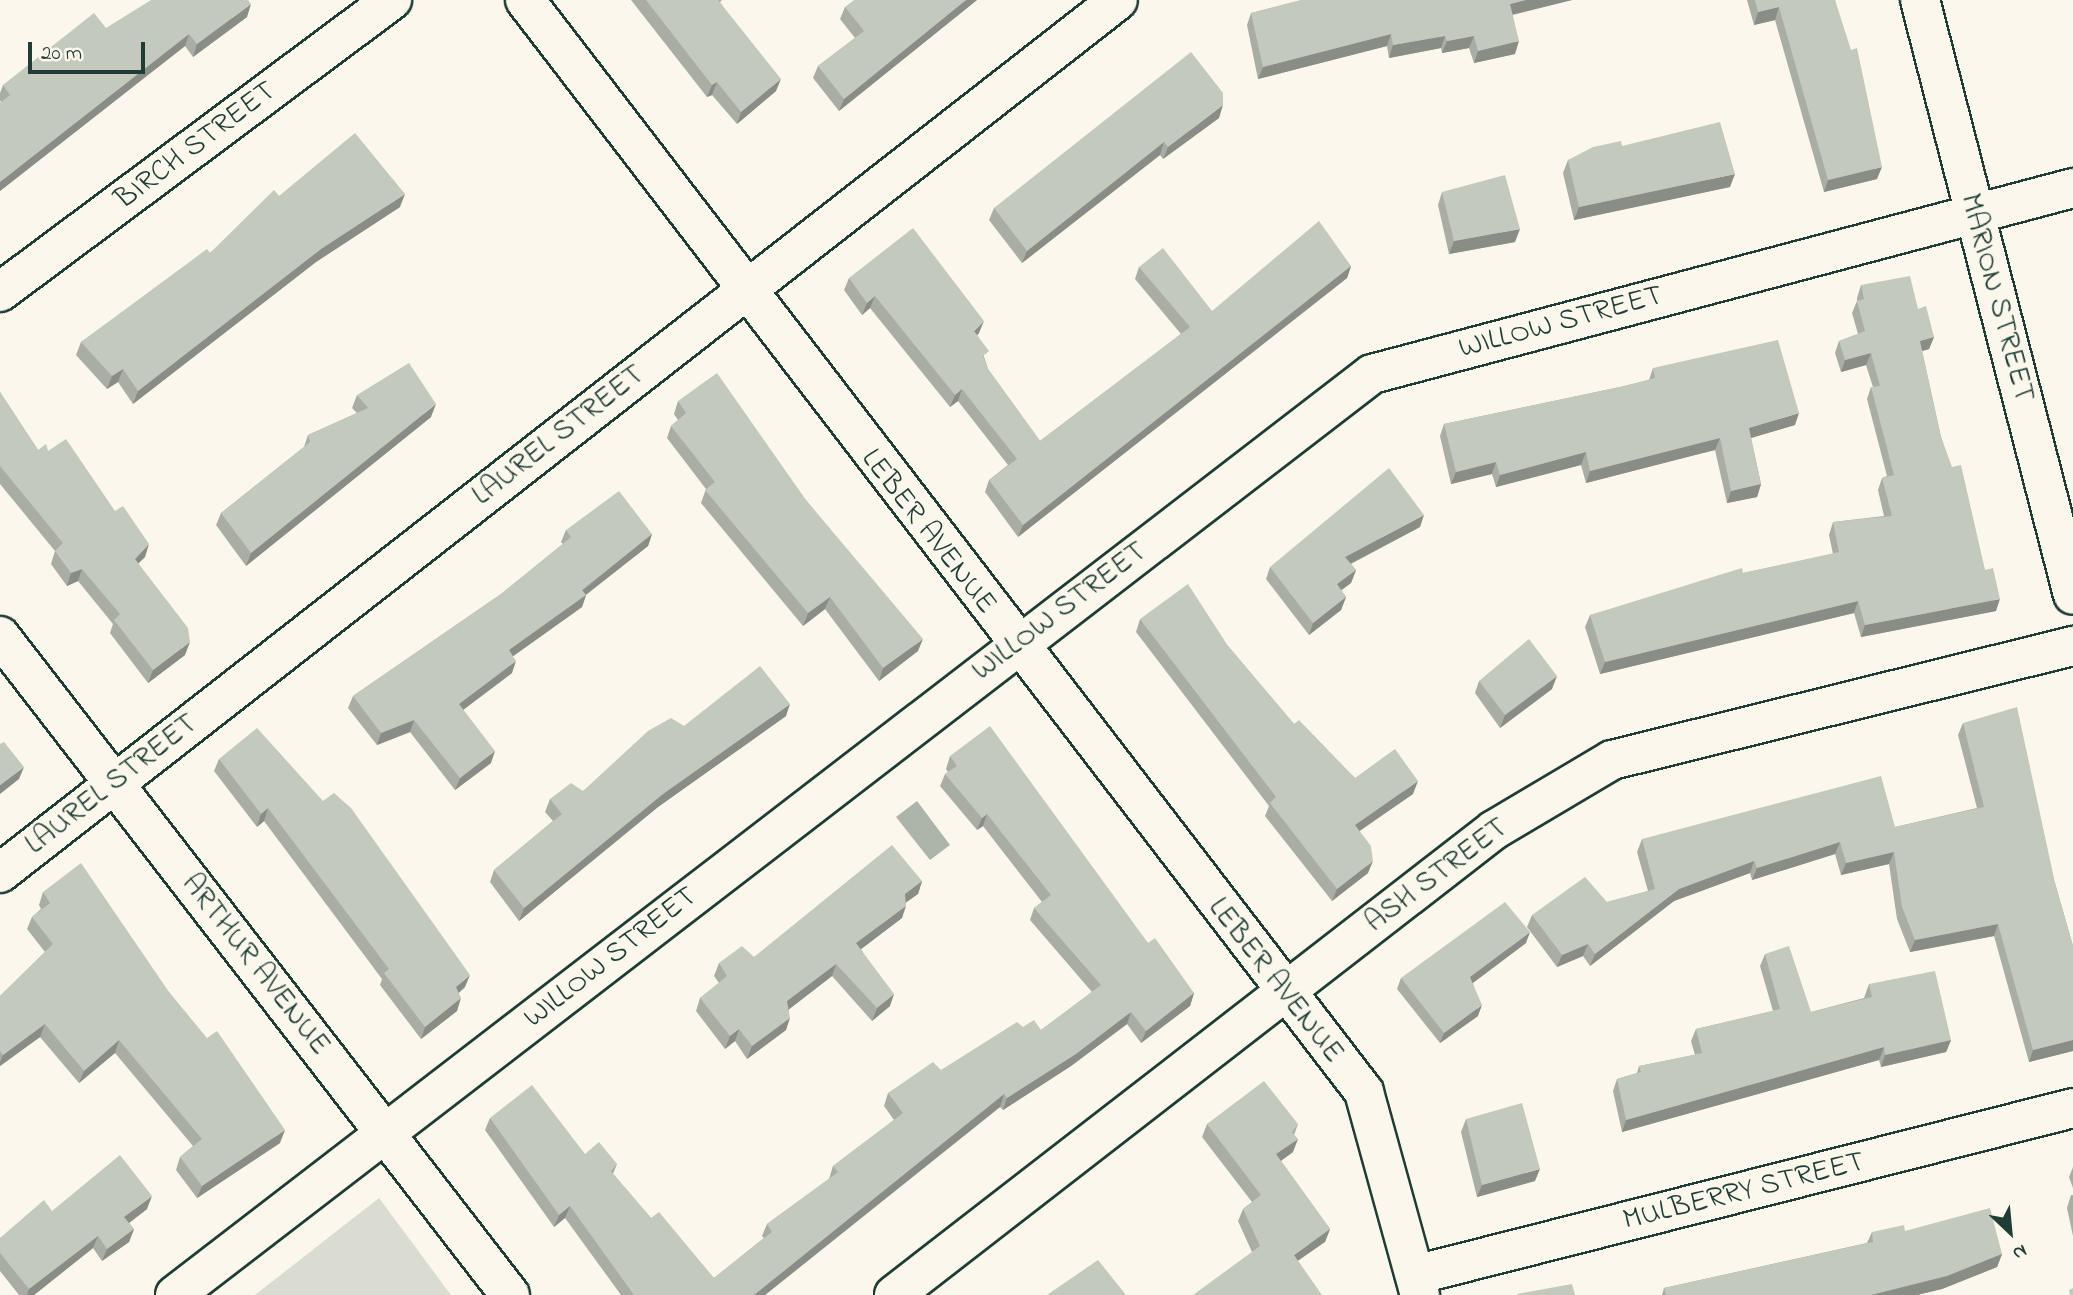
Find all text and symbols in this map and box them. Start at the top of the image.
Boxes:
scale bar [32,28,149,72]
text: 20 m [41,39,82,69]
street label: BIRCH STREET [108,74,284,218]
street label: MARION STREET [1951,190,2041,406]
street label: WILLOW STREET [1455,278,1667,368]
street label: LAUREL STREET [466,358,652,514]
street label: LEBER AVENUE [852,442,1004,622]
street label: WILLOW STREET [965,535,1155,689]
street label: LAUREL STREET [19,707,205,863]
street label: ASH STREET [1359,811,1515,941]
street label: ARTHUR AVENUE [173,867,337,1063]
street label: WILLOW STREET [517,879,705,1037]
street label: LEBER AVENUE [1199,891,1351,1071]
street label: MULBERRY STREET [1619,1145,1869,1239]
north arrow [1975,1197,2045,1267]
text: N [2008,1236,2031,1266]

